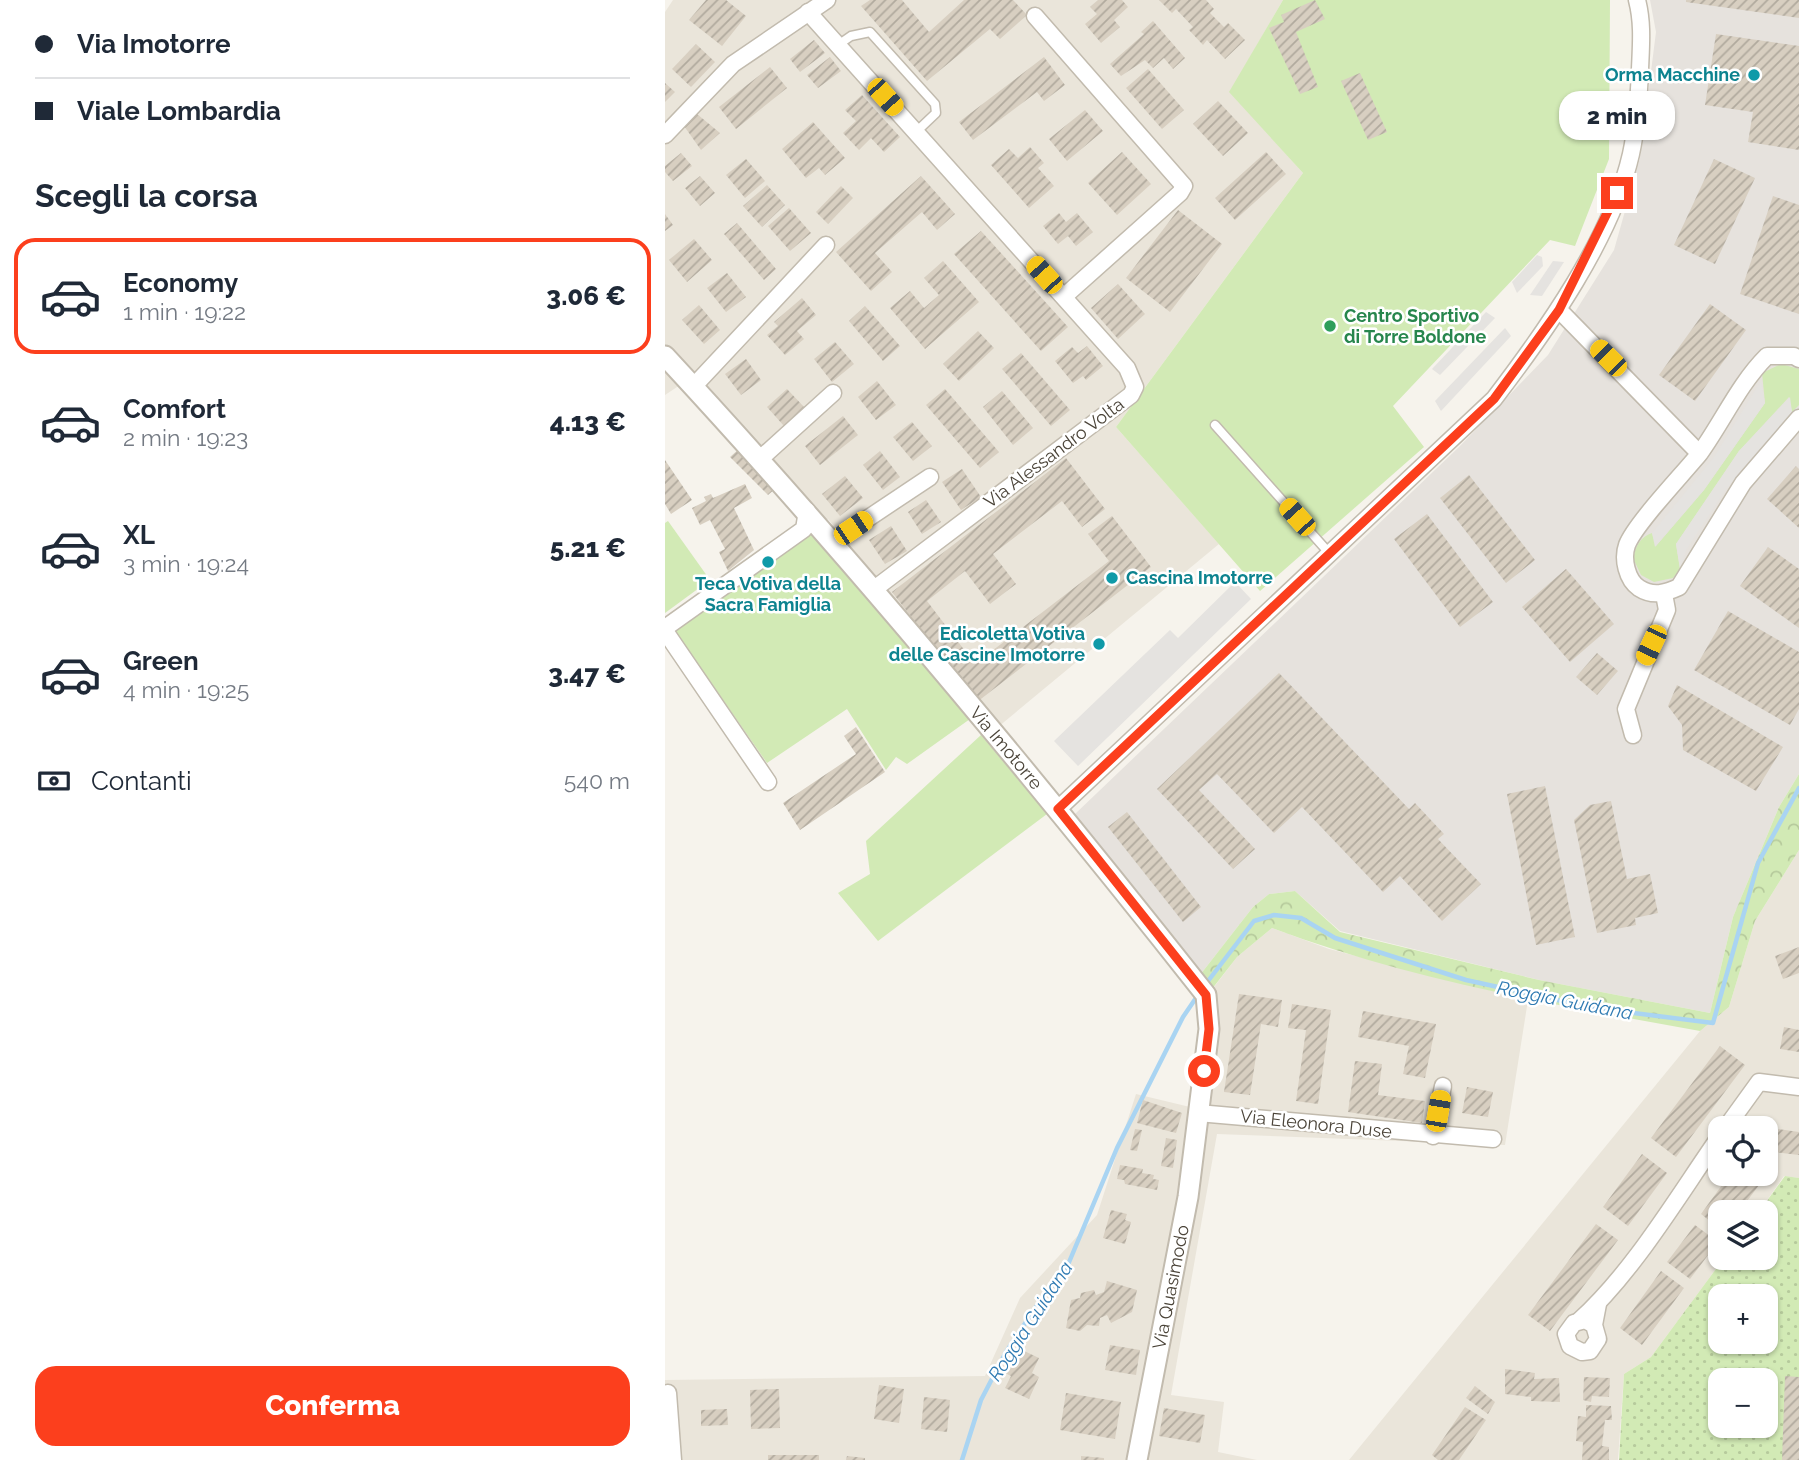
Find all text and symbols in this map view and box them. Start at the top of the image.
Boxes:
text: Via Imotorre [77,29,231,59]
place label: Orma Macchine [1605,64,1740,85]
marker: Orma Macchine [1746,67,1762,83]
car [864,74,907,120]
callout: 2 min [1559,92,1675,140]
text: Viale Lombardia [77,96,281,126]
text: 2 min [1587,102,1647,129]
text: Scegli la corsa [35,177,258,214]
route end [1601,177,1633,209]
car [1023,252,1066,298]
icon: car [39,265,102,328]
text: Economy [123,268,238,298]
text: 3.06 € [546,281,626,311]
text: 1 min · 19:22 [123,298,246,325]
place label: Centro Sportivo di Torre Boldone [1344,305,1486,347]
marker: Centro Sportivo di Torre Boldone [1322,318,1338,334]
car [1586,336,1631,380]
icon: car [39,391,102,454]
street label: Via Alessandro Volta [980,393,1128,512]
text: Comfort [123,394,226,424]
text: 4.13 € [550,407,626,437]
text: 2 min · 19:23 [123,424,248,451]
car [1276,494,1319,540]
car [830,508,877,548]
icon: car [39,517,102,580]
text: XL [123,520,155,550]
text: 5.21 € [550,533,626,563]
text: 3 min · 19:24 [123,550,249,577]
marker: Teca Votiva della Sacra Famiglia [760,554,776,570]
place label: Cascina Imotorre [1126,567,1273,588]
marker: Cascina Imotorre [1104,570,1120,586]
place label: Teca Votiva della Sacra Famiglia [695,573,841,615]
car [1633,622,1670,668]
place label: Edicoletta Votiva delle Cascine Imotorre [889,623,1085,665]
marker: Edicoletta Votiva delle Cascine Imotorre [1091,636,1107,652]
icon: car [39,643,102,706]
text: Green [123,646,199,676]
text: 3.47 € [548,659,626,689]
text: 4 min · 19:25 [123,676,249,703]
street label: Via Imotorre [966,702,1047,794]
icon: cash [35,762,73,800]
text: Contanti [91,766,192,796]
text: 540 m [564,767,630,794]
water label: Roggia Guidana [1495,976,1635,1024]
route start [1188,1055,1220,1087]
car [1425,1088,1452,1134]
street label: Via Eleonora Duse [1239,1105,1393,1142]
map controls [1708,1116,1778,1438]
button: locate [1708,1116,1778,1186]
button: layers [1708,1200,1778,1270]
street label: Via Quasimodo [1148,1223,1193,1351]
water label: Roggia Guidana [983,1257,1077,1385]
button: + [1708,1284,1778,1354]
button: Conferma [35,1366,630,1446]
button: − [1708,1368,1778,1438]

